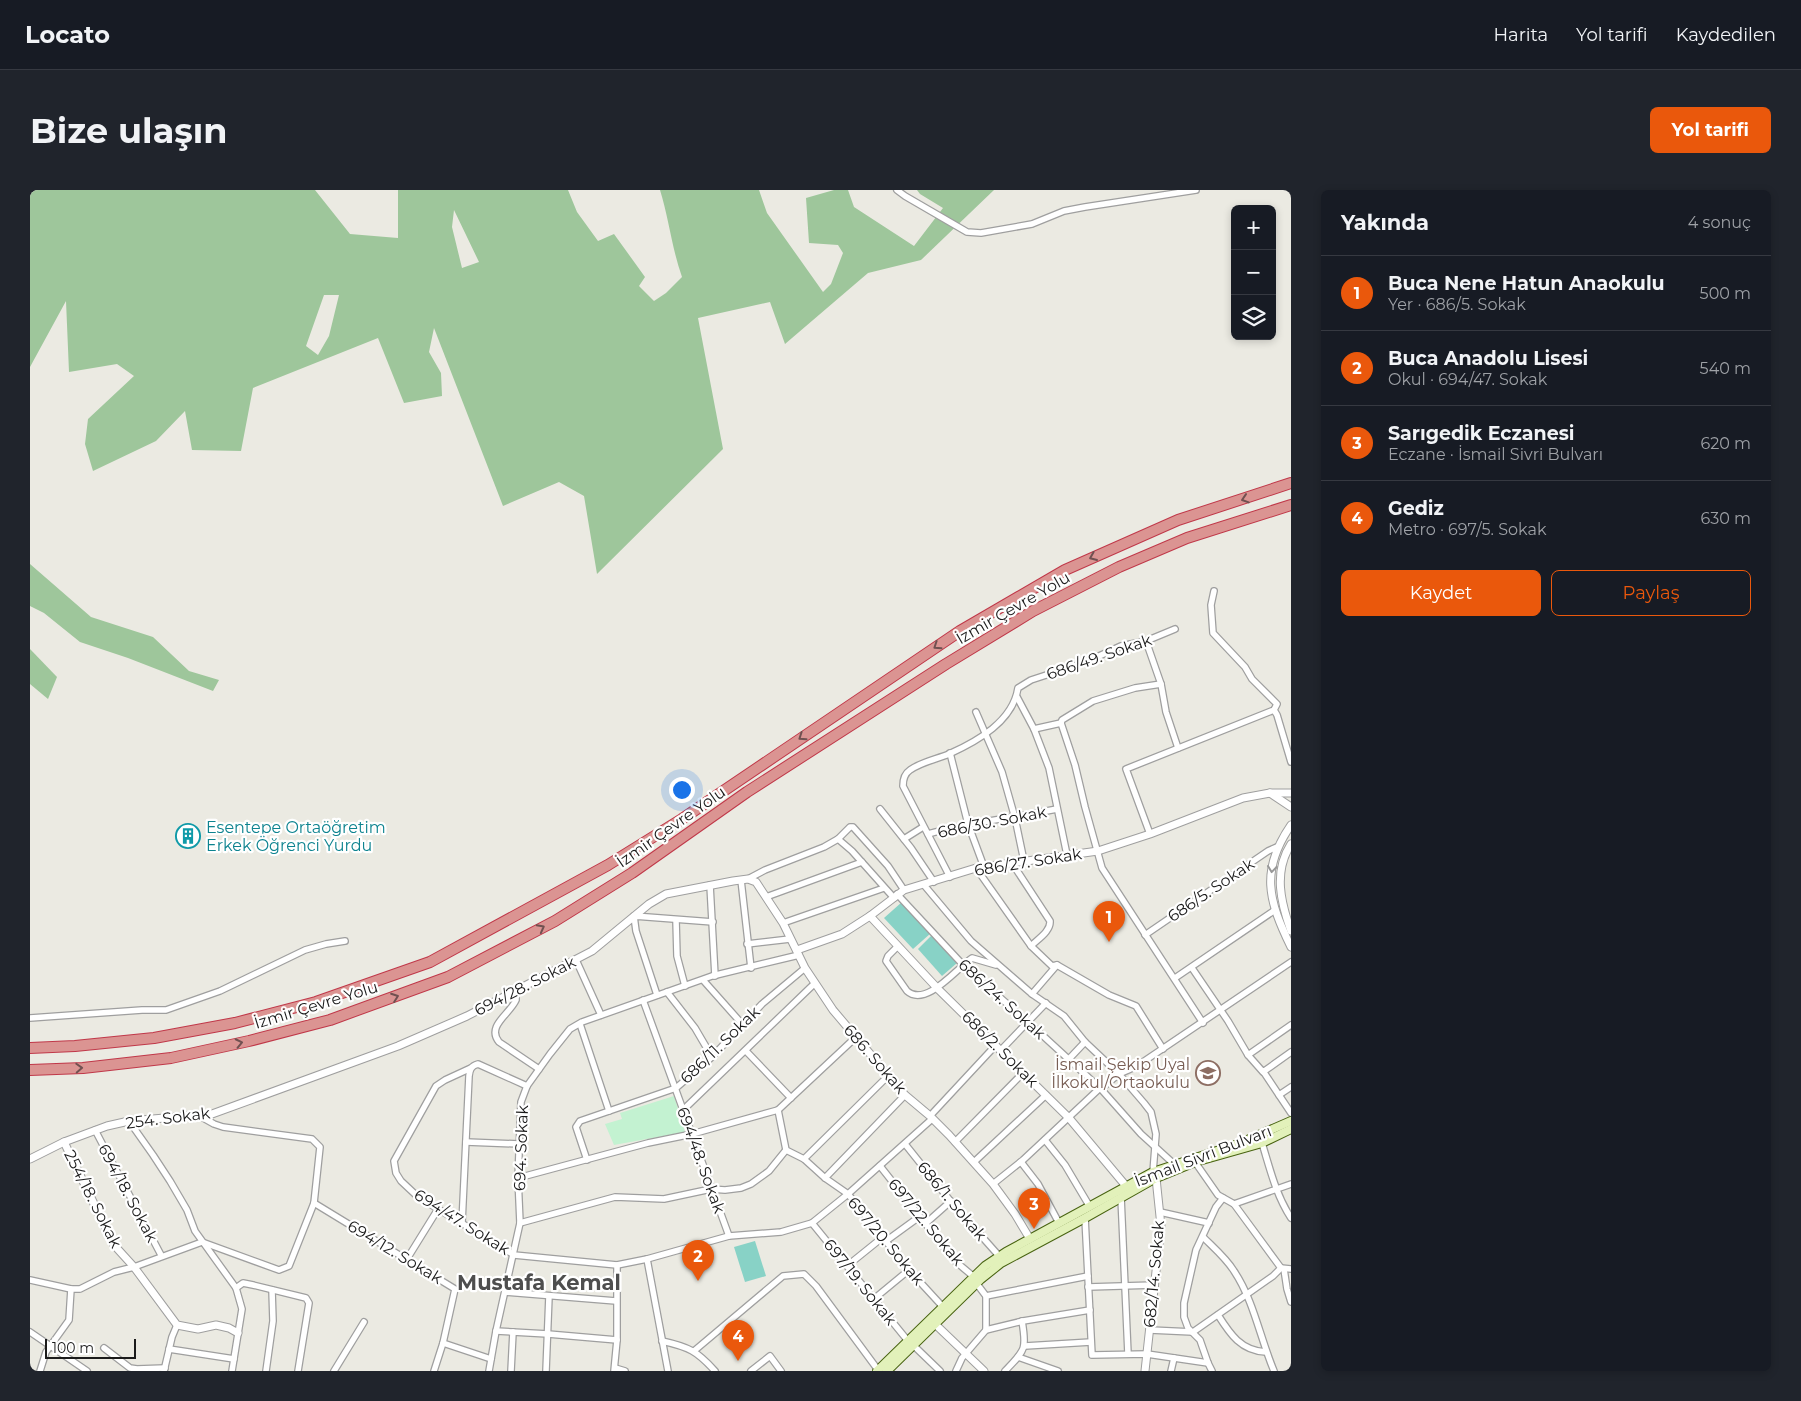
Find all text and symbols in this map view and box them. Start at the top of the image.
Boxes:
text: Locato [25,20,110,49]
text: Harita [1493,24,1548,46]
text: Yol tarifi [1576,24,1648,46]
text: Kaydedilen [1676,24,1776,46]
button: Yol tarifi [1650,107,1771,153]
text: Bize ulaşın [30,109,228,152]
map controls [1231,205,1276,340]
button: + [1231,205,1276,250]
text: Yakında [1341,210,1429,235]
text: 4 sonuç [1688,213,1751,232]
button: − [1231,250,1276,295]
text: Buca Nene Hatun Anaokulu [1388,272,1665,295]
text: 1 [1354,284,1360,303]
text: 500 m [1700,284,1751,303]
button: layers [1231,295,1276,340]
text: Yer · 686/5. Sokak [1388,295,1526,314]
text: Buca Anadolu Lisesi [1388,347,1588,370]
text: 2 [1352,359,1362,378]
text: 540 m [1700,359,1751,378]
text: Okul · 694/47. Sokak [1388,370,1547,389]
text: Sarıgedik Eczanesi [1388,422,1575,445]
text: 3 [1352,434,1362,453]
text: 620 m [1700,434,1751,453]
text: Eczane · İsmail Sivri Bulvarı [1388,445,1603,464]
one-way arrow [1241,493,1249,503]
text: Gediz [1388,497,1444,520]
text: 4 [1351,509,1363,528]
text: 630 m [1700,509,1751,528]
text: Metro · 697/5. Sokak [1388,520,1547,539]
one-way arrow [1089,551,1098,562]
street label: İzmir Çevre Yolu [953,568,1073,648]
button: Kaydet [1341,570,1541,616]
button: Paylaş [1551,570,1751,616]
street label: 686/49. Sokak [1044,630,1155,684]
one-way arrow [934,640,943,650]
one-way arrow [798,731,808,740]
your location [669,777,695,803]
street label: İzmir Çevre Yolu [613,782,729,872]
street label: 686/30. Sokak [936,802,1048,842]
place label: Esentepe Ortaöğretim Erkek Öğrenci Yurdu [206,818,386,855]
building icon: Esentepe Ortaöğretim Erkek Öğrenci Yurdu [175,823,201,849]
street label: 686/27. Sokak [973,844,1084,880]
street label: 686/5. Sokak [1164,854,1258,926]
one-way arrow [1267,865,1278,873]
pin: 1 [1093,901,1125,942]
one-way arrow [536,924,545,934]
street label: 694/28. Sokak [471,952,579,1020]
street label: 686/24. Sokak [955,955,1050,1043]
street label: İzmir Çevre Yolu [252,977,380,1033]
one-way arrow [390,993,398,1003]
street label: 686/11. Sokak [676,1002,764,1088]
street label: 686/2. Sokak [958,1007,1042,1091]
street label: 686. Sokak [840,1020,911,1098]
one-way arrow [235,1039,244,1049]
place label: İsmail Şekip Uyal İlkokul/Ortaokulu [1051,1055,1190,1092]
school or university icon: İsmail Şekip Uyal İlkokul/Ortaokulu [1195,1060,1221,1086]
one-way arrow [75,1062,83,1073]
street label: 254. Sokak [125,1103,212,1133]
street label: 694. Sokak [510,1104,532,1191]
street label: 694/48. Sokak [673,1104,729,1216]
street label: İsmail Sivri Bulvarı [1132,1121,1274,1191]
street label: 694/18. Sokak [94,1141,162,1246]
street label: 254/18. Sokak [60,1147,126,1251]
street label: 686/1. Sokak [913,1158,991,1245]
street label: 697/22. Sokak [884,1175,968,1270]
street label: 694/47. Sokak [411,1185,514,1259]
pin: 3 [1018,1188,1050,1229]
street label: 697/20. Sokak [844,1193,929,1289]
street label: 694/12. Sokak [344,1216,446,1288]
street label: 682/14. Sokak [1140,1219,1168,1328]
street label: 697/19. Sokak [820,1235,901,1329]
pin: 2 [682,1240,714,1281]
district label: Mustafa Kemal [457,1270,621,1295]
pin: 4 [722,1320,754,1361]
scale bar [45,1336,136,1359]
text: 100 m [52,1339,94,1357]

